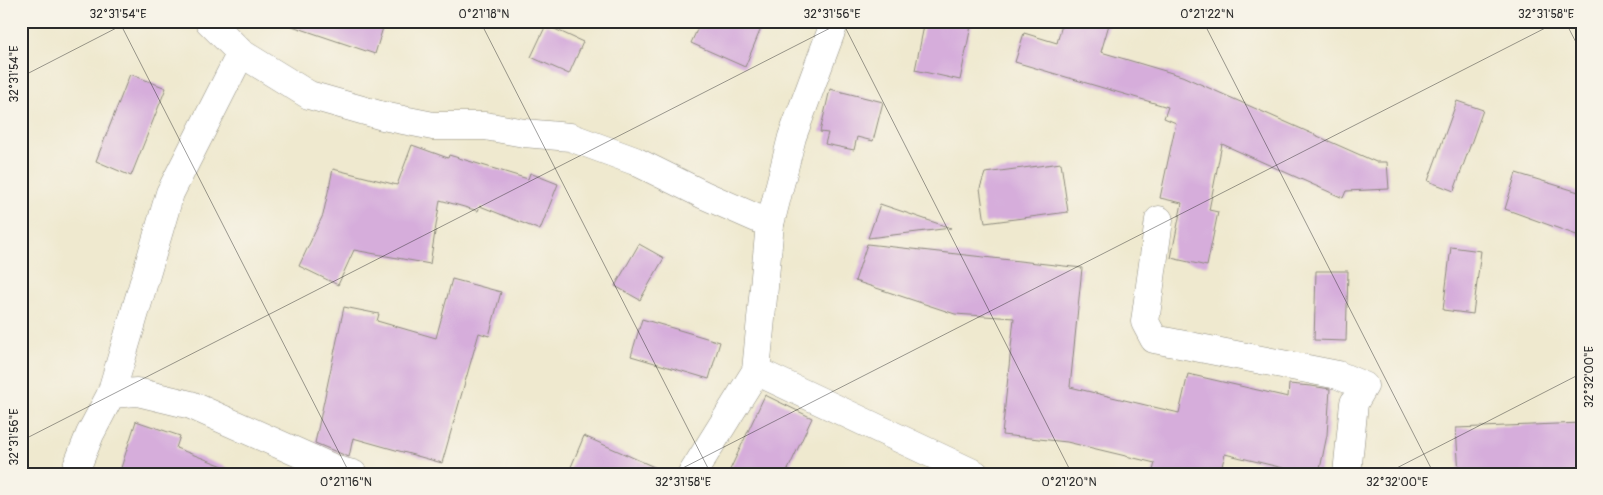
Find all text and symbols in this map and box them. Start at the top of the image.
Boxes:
text: 32°31'54"E [89,7,147,22]
text: 0°21'18"N [459,7,509,22]
text: 32°31'56"E [803,7,861,22]
text: 0°21'22"N [1180,7,1234,22]
text: 32°31'58"E [1518,7,1574,22]
text: 32°31'54"E [7,45,22,103]
text: 32°32'00"E [1582,346,1597,408]
text: 32°31'56"E [7,408,22,466]
text: 0°21'16"N [320,475,372,490]
text: 32°31'58"E [655,475,711,490]
text: 0°21'20"N [1041,475,1097,490]
text: 32°32'00"E [1366,475,1428,490]

